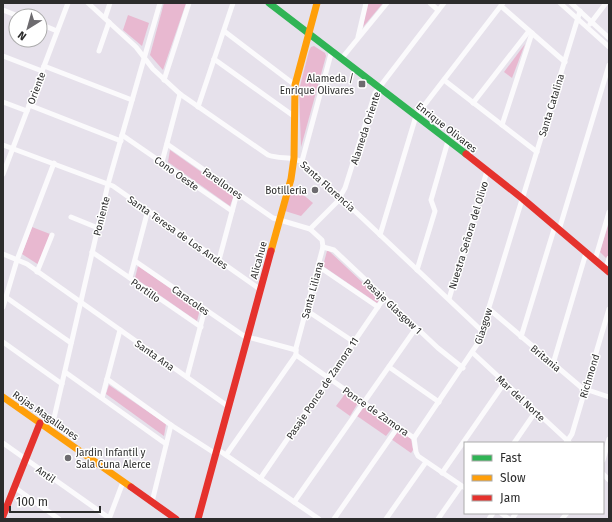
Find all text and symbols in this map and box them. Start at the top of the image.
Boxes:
north arrow [8,8,48,48]
text: N [15,28,29,43]
street label: Oriente [25,70,49,106]
street label: Santa Catalina [537,72,567,138]
place label: Alameda / Enrique Olivares [280,73,354,97]
marker: Alameda / Enrique Olivares [357,79,367,89]
street label: Alameda Oriente [349,90,383,166]
street label: Enrique Olivares [413,100,480,156]
street label: Cono Oeste [152,154,201,194]
street label: Santa Florencia [297,159,357,215]
street label: Farellones [200,166,245,202]
street label: Nuestra Señora del Olivo [447,180,491,291]
place label: Botilleria [265,185,307,197]
marker: Botilleria [310,185,320,195]
street label: Santa Teresa de Los Andes [125,194,230,272]
street label: Poniente [91,195,113,237]
street label: Alicahue [248,240,270,281]
street label: Santa Liliana [300,260,326,320]
street label: Portillo [128,276,163,305]
street label: Pasaje Glasgow 1 [361,277,424,337]
street label: Caracoles [169,283,212,318]
street label: Glasgow [472,307,495,346]
street label: Pasaje Ponce de Zamora 11 [284,335,361,442]
street label: Santa Ana [132,338,176,374]
street label: Britania [528,343,563,375]
street label: Richmond [578,353,602,400]
street label: Mar del Norte [493,373,547,424]
street label: Ponce de Zamora [340,385,411,439]
street label: Rojas Magallanes [10,389,81,443]
legend [464,442,604,514]
place label: Jardin Infantil y Sala Cuna Alerce [76,447,151,471]
text: Fast [500,451,522,465]
marker: Jardin Infantil y Sala Cuna Alerce [63,453,73,463]
street label: Antil [33,464,58,486]
text: Slow [500,471,526,485]
scale bar [10,488,100,514]
text: Jam [500,491,520,505]
text: 100 m [16,495,48,509]

